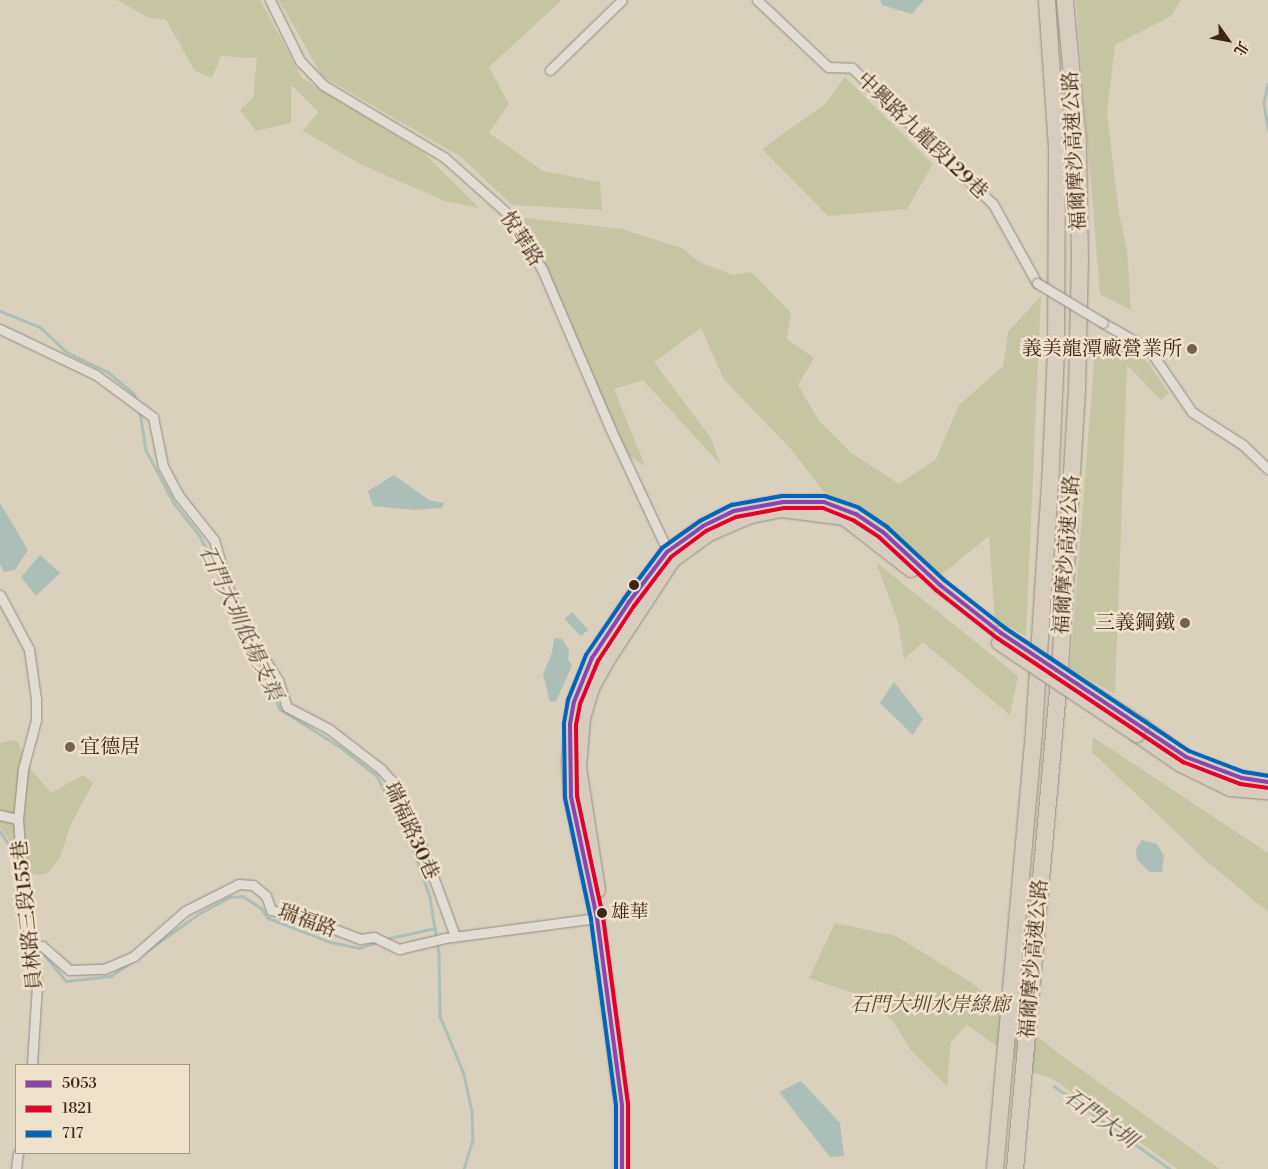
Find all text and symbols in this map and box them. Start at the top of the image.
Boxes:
north arrow [1203,15,1253,65]
text: 北 [1229,37,1252,59]
street label: 中興路九龍段129巷 [852,67,992,205]
street label: 福爾摩沙高速公路 [1059,70,1091,232]
street label: 悅華路 [495,207,547,271]
place label: 義美龍潭廠營業所 [1022,337,1182,361]
marker: 義美龍潭廠營業所 [1186,343,1198,355]
street label: 福爾摩沙高速公路 [1049,474,1085,636]
water label: 石門大圳低揚支渠 [193,542,287,704]
unlabelled marker [629,580,639,590]
place label: 三義鋼鐵 [1095,611,1175,635]
marker: 三義鋼鐵 [1179,617,1191,629]
place label: 宜德居 [80,735,140,759]
marker: 宜德居 [64,741,76,753]
street label: 瑞福路30巷 [379,778,443,884]
street label: 員林路三段155巷 [8,839,48,991]
street label: 福爾摩沙高速公路 [1015,878,1053,1040]
street label: 瑞福路 [275,899,339,943]
place label: 雄華 [611,902,649,924]
marker: 雄華 [597,908,607,918]
park label: 石門大圳水岸綠廊 [850,993,1010,1017]
legend [15,1064,190,1154]
text: 5053 [62,1074,97,1093]
water label: 石門大圳 [1059,1084,1141,1154]
text: 1821 [62,1099,93,1118]
text: 717 [62,1124,83,1143]

